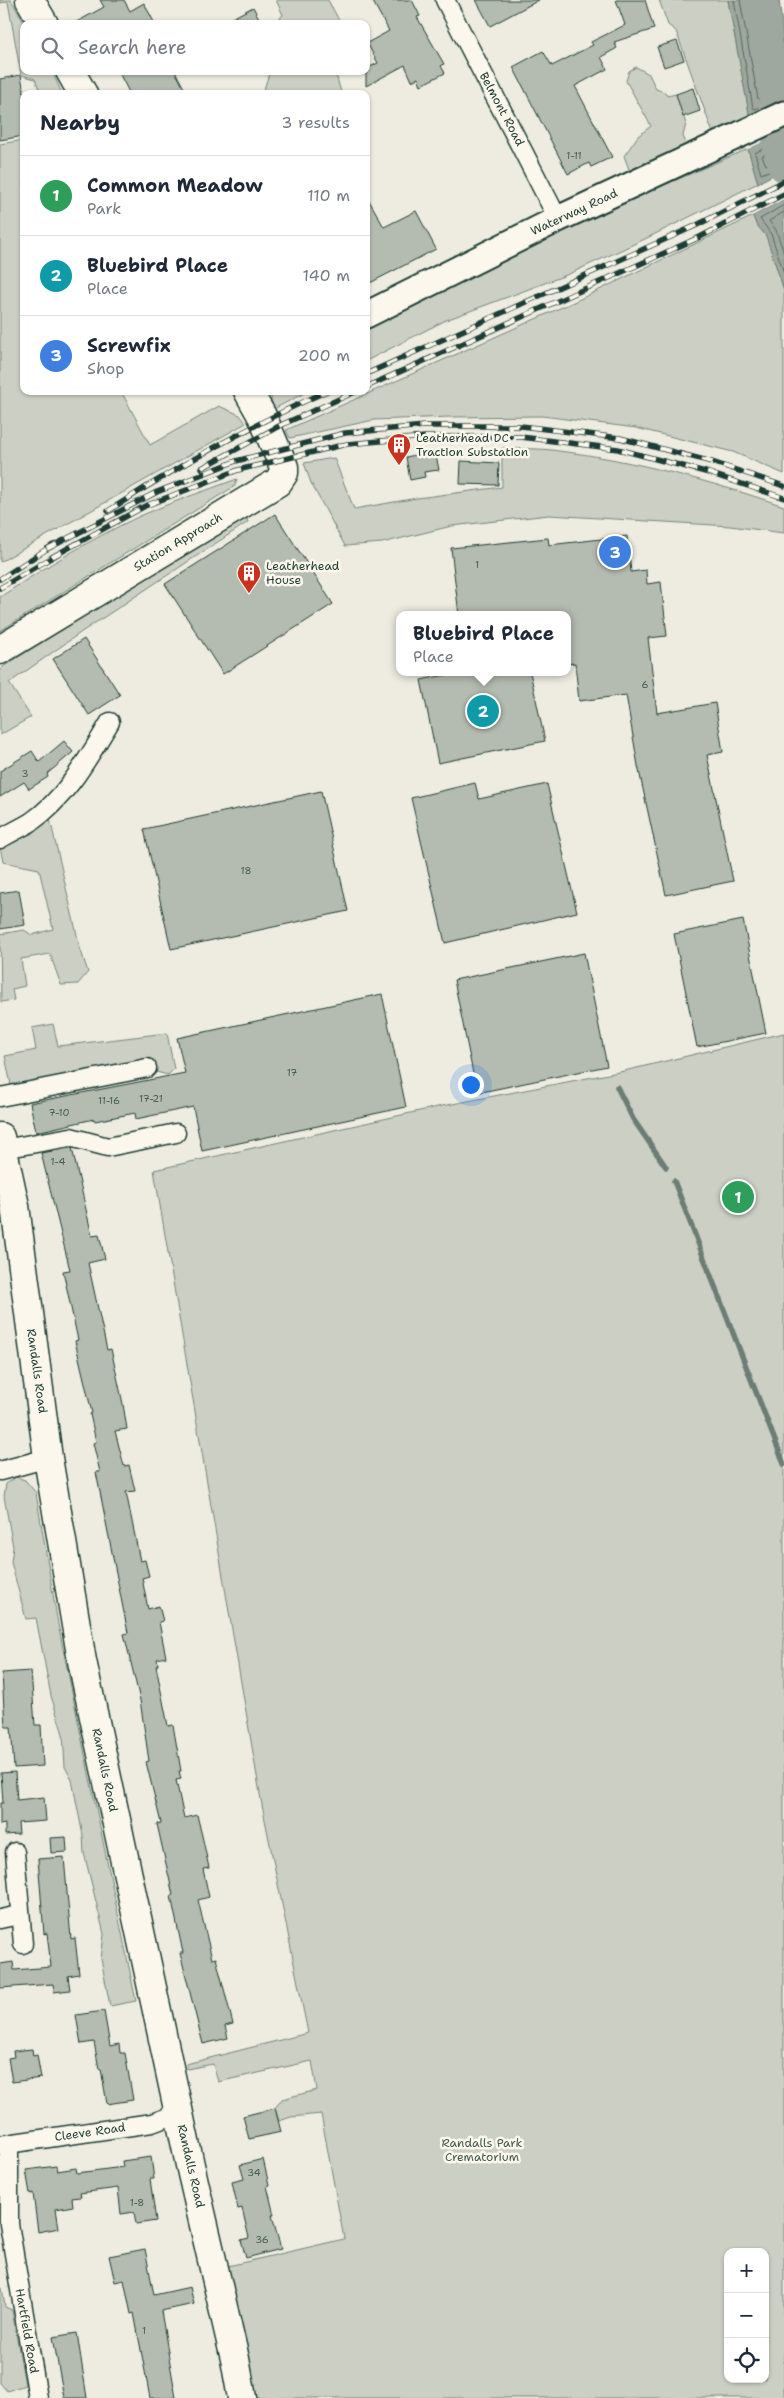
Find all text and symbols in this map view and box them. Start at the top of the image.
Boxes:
search box [20,20,370,75]
icon: search [38,34,66,62]
text: Search here [78,35,187,60]
street label: Belmont Road [476,69,528,149]
text: Nearby [40,109,120,137]
text: 3 results [281,112,350,133]
house number: 1-11 [566,149,582,162]
text: Common Meadow [87,173,263,198]
text: 1 [52,185,60,206]
text: 110 m [307,185,350,206]
street label: Waterway Road [528,185,620,239]
text: Park [87,198,121,219]
text: Bluebird Place [87,253,228,278]
text: 2 [50,265,62,286]
text: 140 m [303,265,350,286]
text: Place [87,278,128,299]
text: Screwfix [87,333,171,358]
text: 3 [50,345,62,366]
text: 200 m [298,345,350,366]
text: Shop [87,358,124,379]
place label: Leatherhead DC Traction Substation [416,430,528,460]
building icon: Leatherhead DC Traction Substation [386,432,412,466]
street label: Station Approach [131,509,225,575]
pin: 3 [599,533,631,571]
place label: Leatherhead House [266,558,340,588]
house number: 1 [475,558,479,571]
building icon: Leatherhead House [236,560,262,594]
popup [396,611,571,676]
text: Bluebird Place [413,621,554,646]
text: Place [413,646,454,667]
house number: 6 [642,678,649,691]
pin: 2 [467,692,499,730]
house number: 3 [22,767,29,780]
house number: 18 [240,864,252,877]
house number: 17 [287,1066,297,1079]
your location [458,1072,484,1098]
house number: 17-21 [139,1092,163,1105]
house number: 11-16 [98,1094,120,1107]
house number: 7-10 [49,1106,69,1119]
house number: 1-4 [51,1155,65,1168]
pin: 1 [722,1178,754,1216]
street label: Randalls Road [23,1328,51,1415]
street label: Randalls Road [88,1727,122,1814]
street label: Cleeve Road [54,2119,127,2145]
street label: Randalls Road [174,2123,208,2210]
park label: Randalls Park Crematorium [442,2135,523,2165]
house number: 34 [247,2166,261,2179]
house number: 1-8 [130,2196,144,2209]
house number: 36 [255,2233,269,2246]
map controls [724,2248,769,2383]
button: + [724,2248,769,2293]
street label: Hartfield Road [12,2287,42,2375]
button: − [724,2293,769,2338]
house number: 1 [142,2324,146,2337]
button: locate [724,2338,769,2383]

